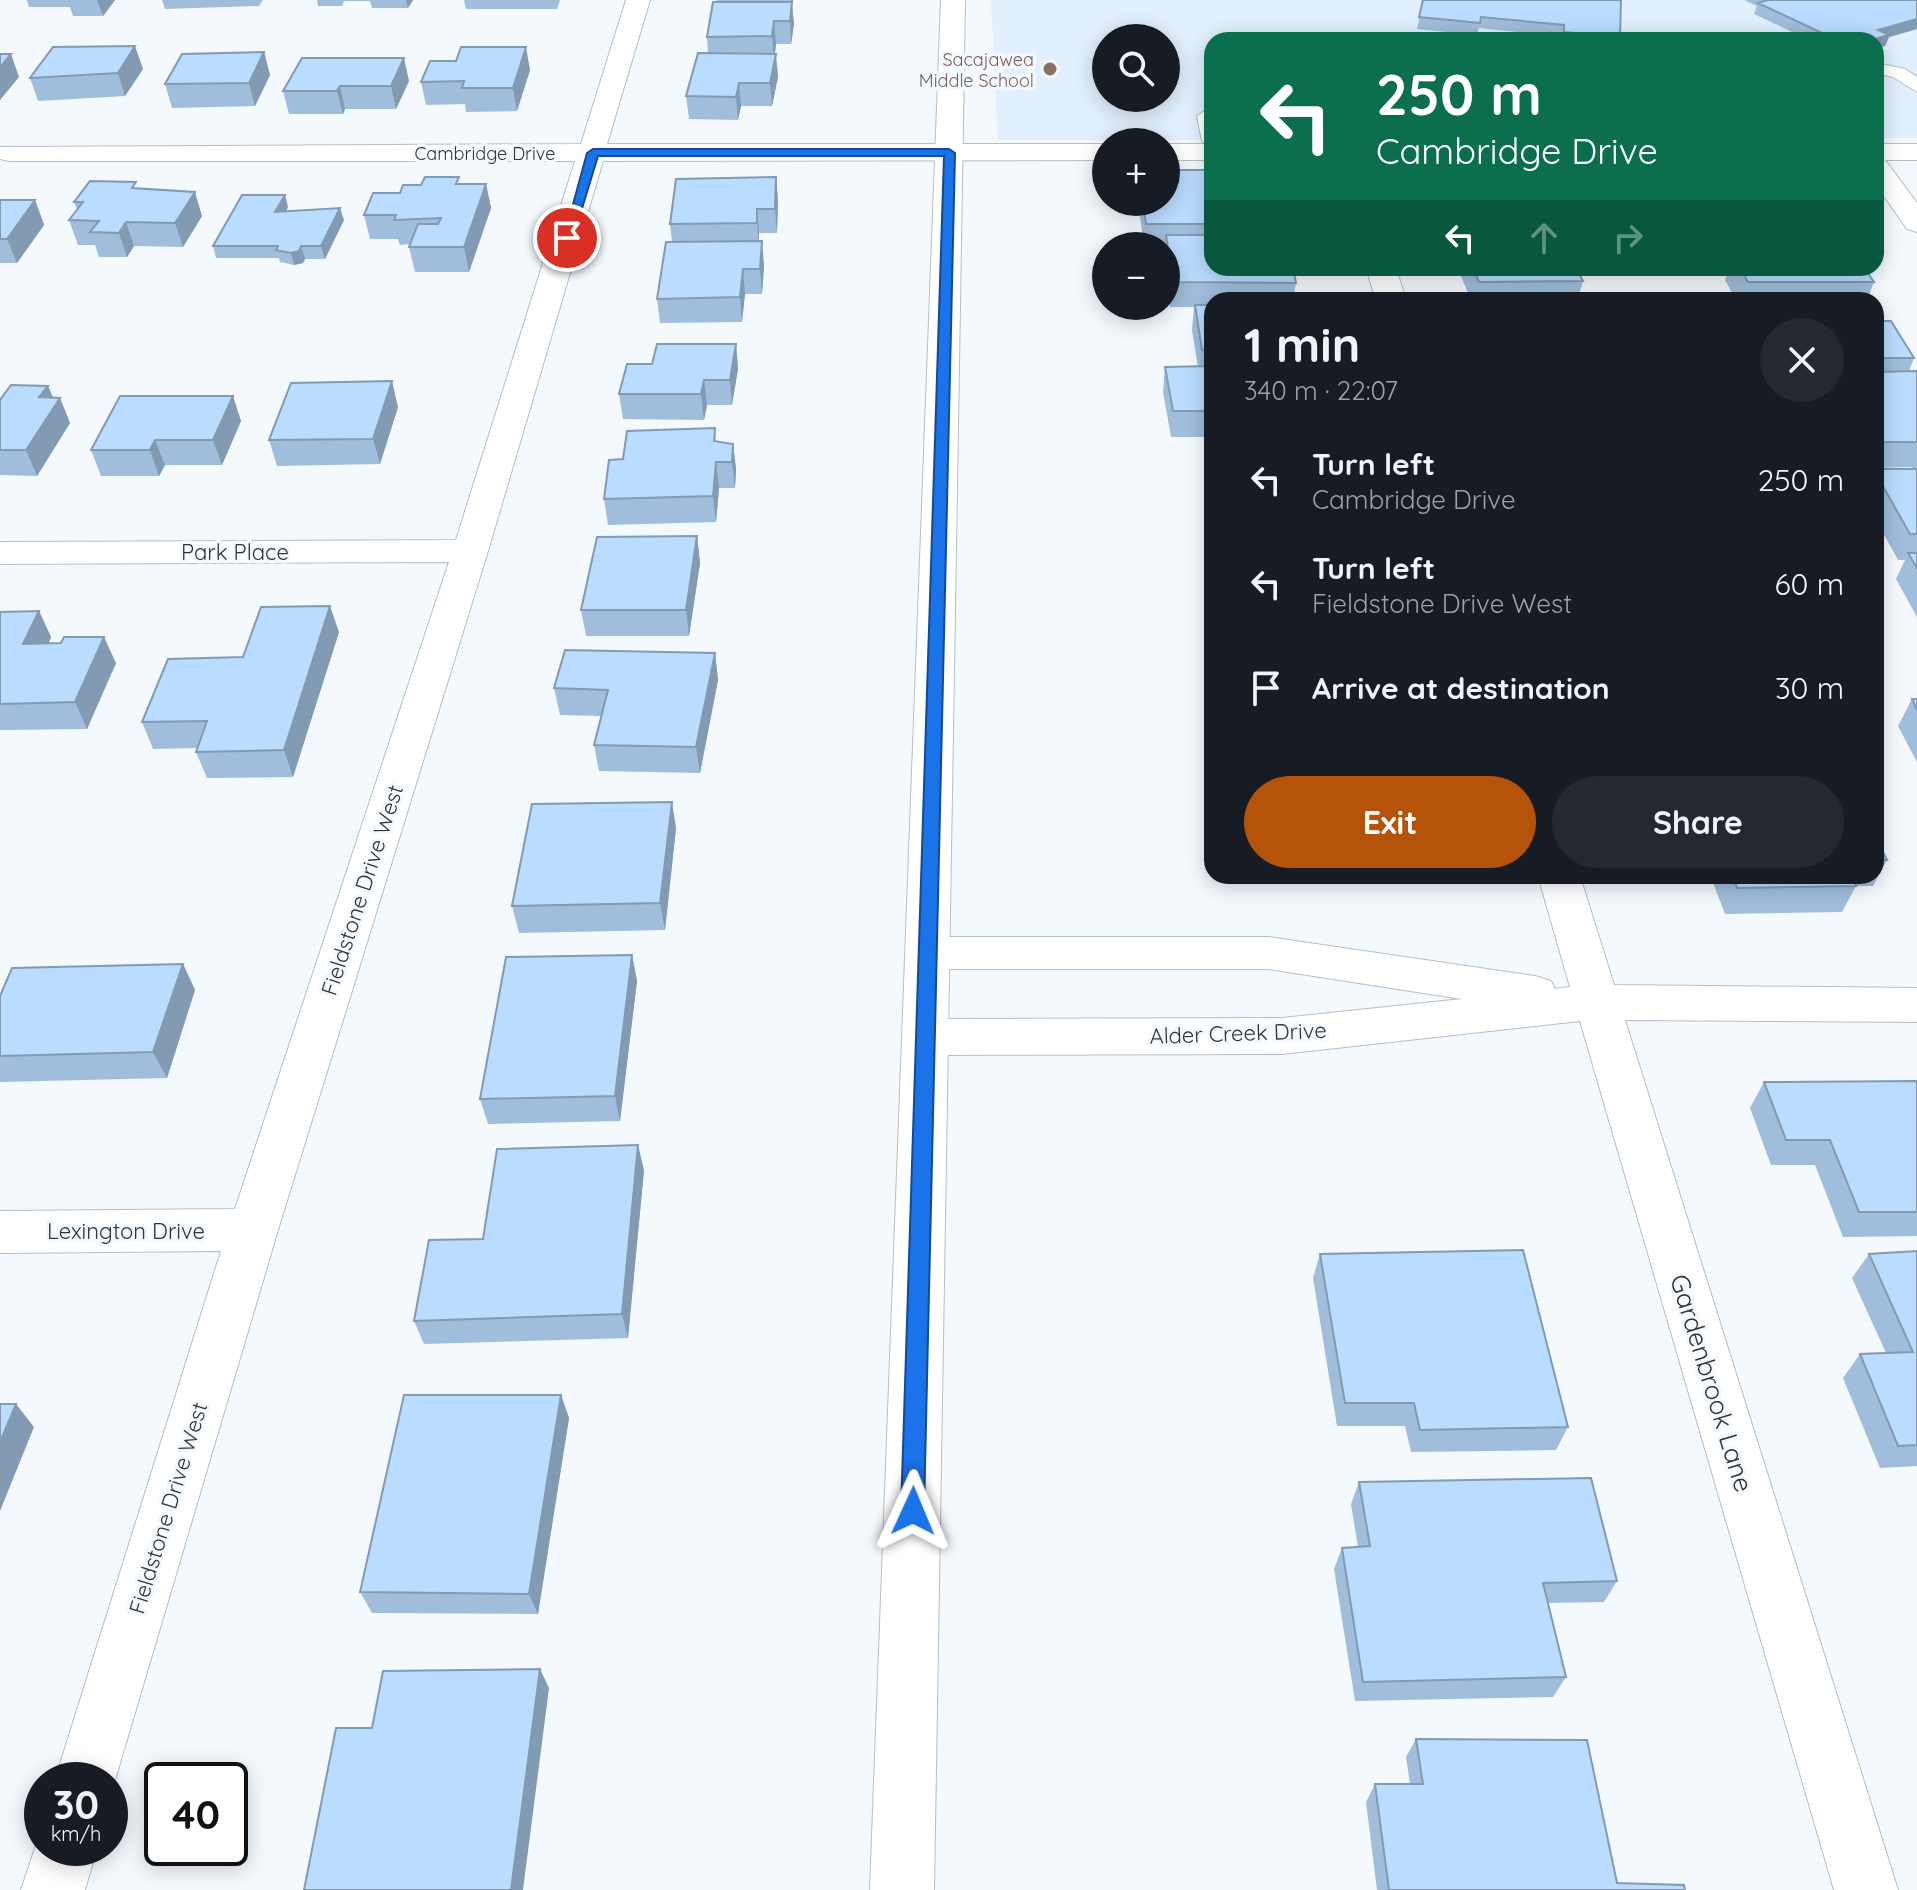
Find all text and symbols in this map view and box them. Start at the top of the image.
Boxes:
map controls [1092,24,1180,320]
button: search [1092,24,1180,112]
place label: Sacajawea Middle School [919,48,1034,92]
text: 250 m [1376,59,1542,129]
marker: Sacajawea Middle School [1041,60,1059,78]
icon: left [1244,64,1348,168]
button: + [1092,128,1180,216]
text: Cambridge Drive [1376,128,1658,173]
street label: Cambridge Drive [415,142,555,165]
pin [533,204,601,272]
icon: arrive [545,216,589,260]
icon: left [1438,216,1482,260]
icon: ahead [1522,216,1566,260]
icon: right [1606,216,1650,260]
button: − [1092,232,1180,320]
text: 1 min [1244,314,1360,374]
button: close [1760,318,1844,402]
text: 340 m · 22:07 [1244,374,1398,407]
text: Turn left [1312,445,1435,483]
icon: left [1244,458,1288,502]
text: 250 m [1758,461,1844,499]
text: Cambridge Drive [1312,483,1516,516]
street label: Park Place [181,538,289,566]
text: Turn left [1312,549,1435,587]
icon: left [1244,562,1288,606]
text: 60 m [1774,565,1844,603]
text: Fieldstone Drive West [1312,587,1572,620]
icon: arrive [1244,666,1288,710]
text: Arrive at destination [1312,669,1610,707]
text: 30 m [1775,669,1844,707]
button: Exit [1244,776,1536,868]
button: Share [1552,776,1844,868]
street label: Fieldstone Drive West [315,781,409,999]
street label: Alder Creek Drive [1149,1016,1327,1050]
street label: Lexington Drive [47,1217,205,1245]
street label: Gardenbrook Lane [1663,1270,1761,1496]
street label: Fieldstone Drive West [122,1399,214,1617]
position arrow [871,1469,955,1553]
speed limit sign: 40 [144,1762,248,1866]
text: 30 [53,1779,99,1829]
text: km/h [51,1821,101,1846]

